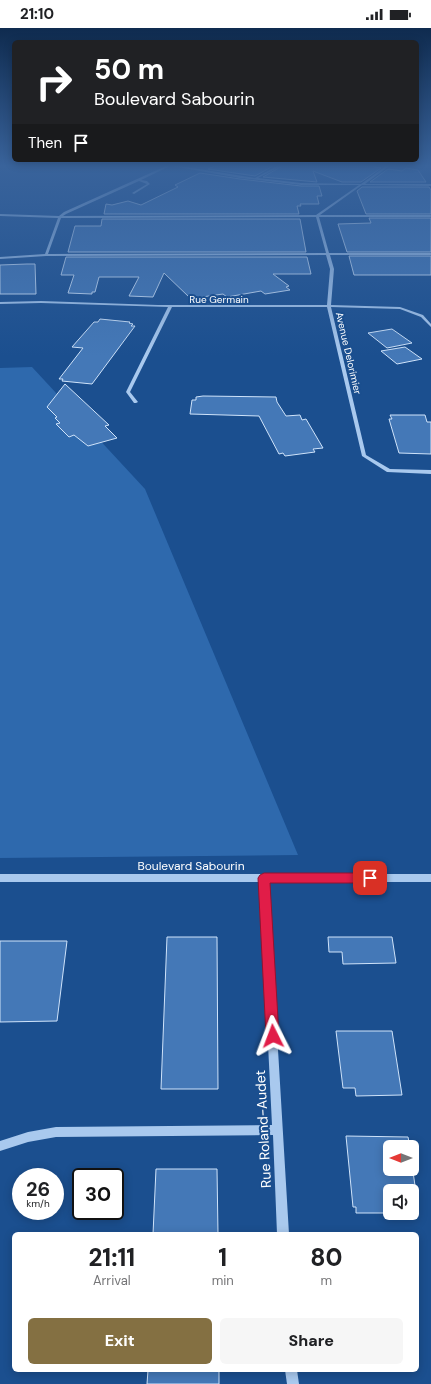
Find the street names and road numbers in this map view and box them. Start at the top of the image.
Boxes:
street label: Rue Germain [189,293,249,306]
street label: Avenue Delorimier [333,311,364,396]
street label: Boulevard Sabourin [137,858,245,874]
street label: Rue Roland-Audet [251,1070,275,1188]

